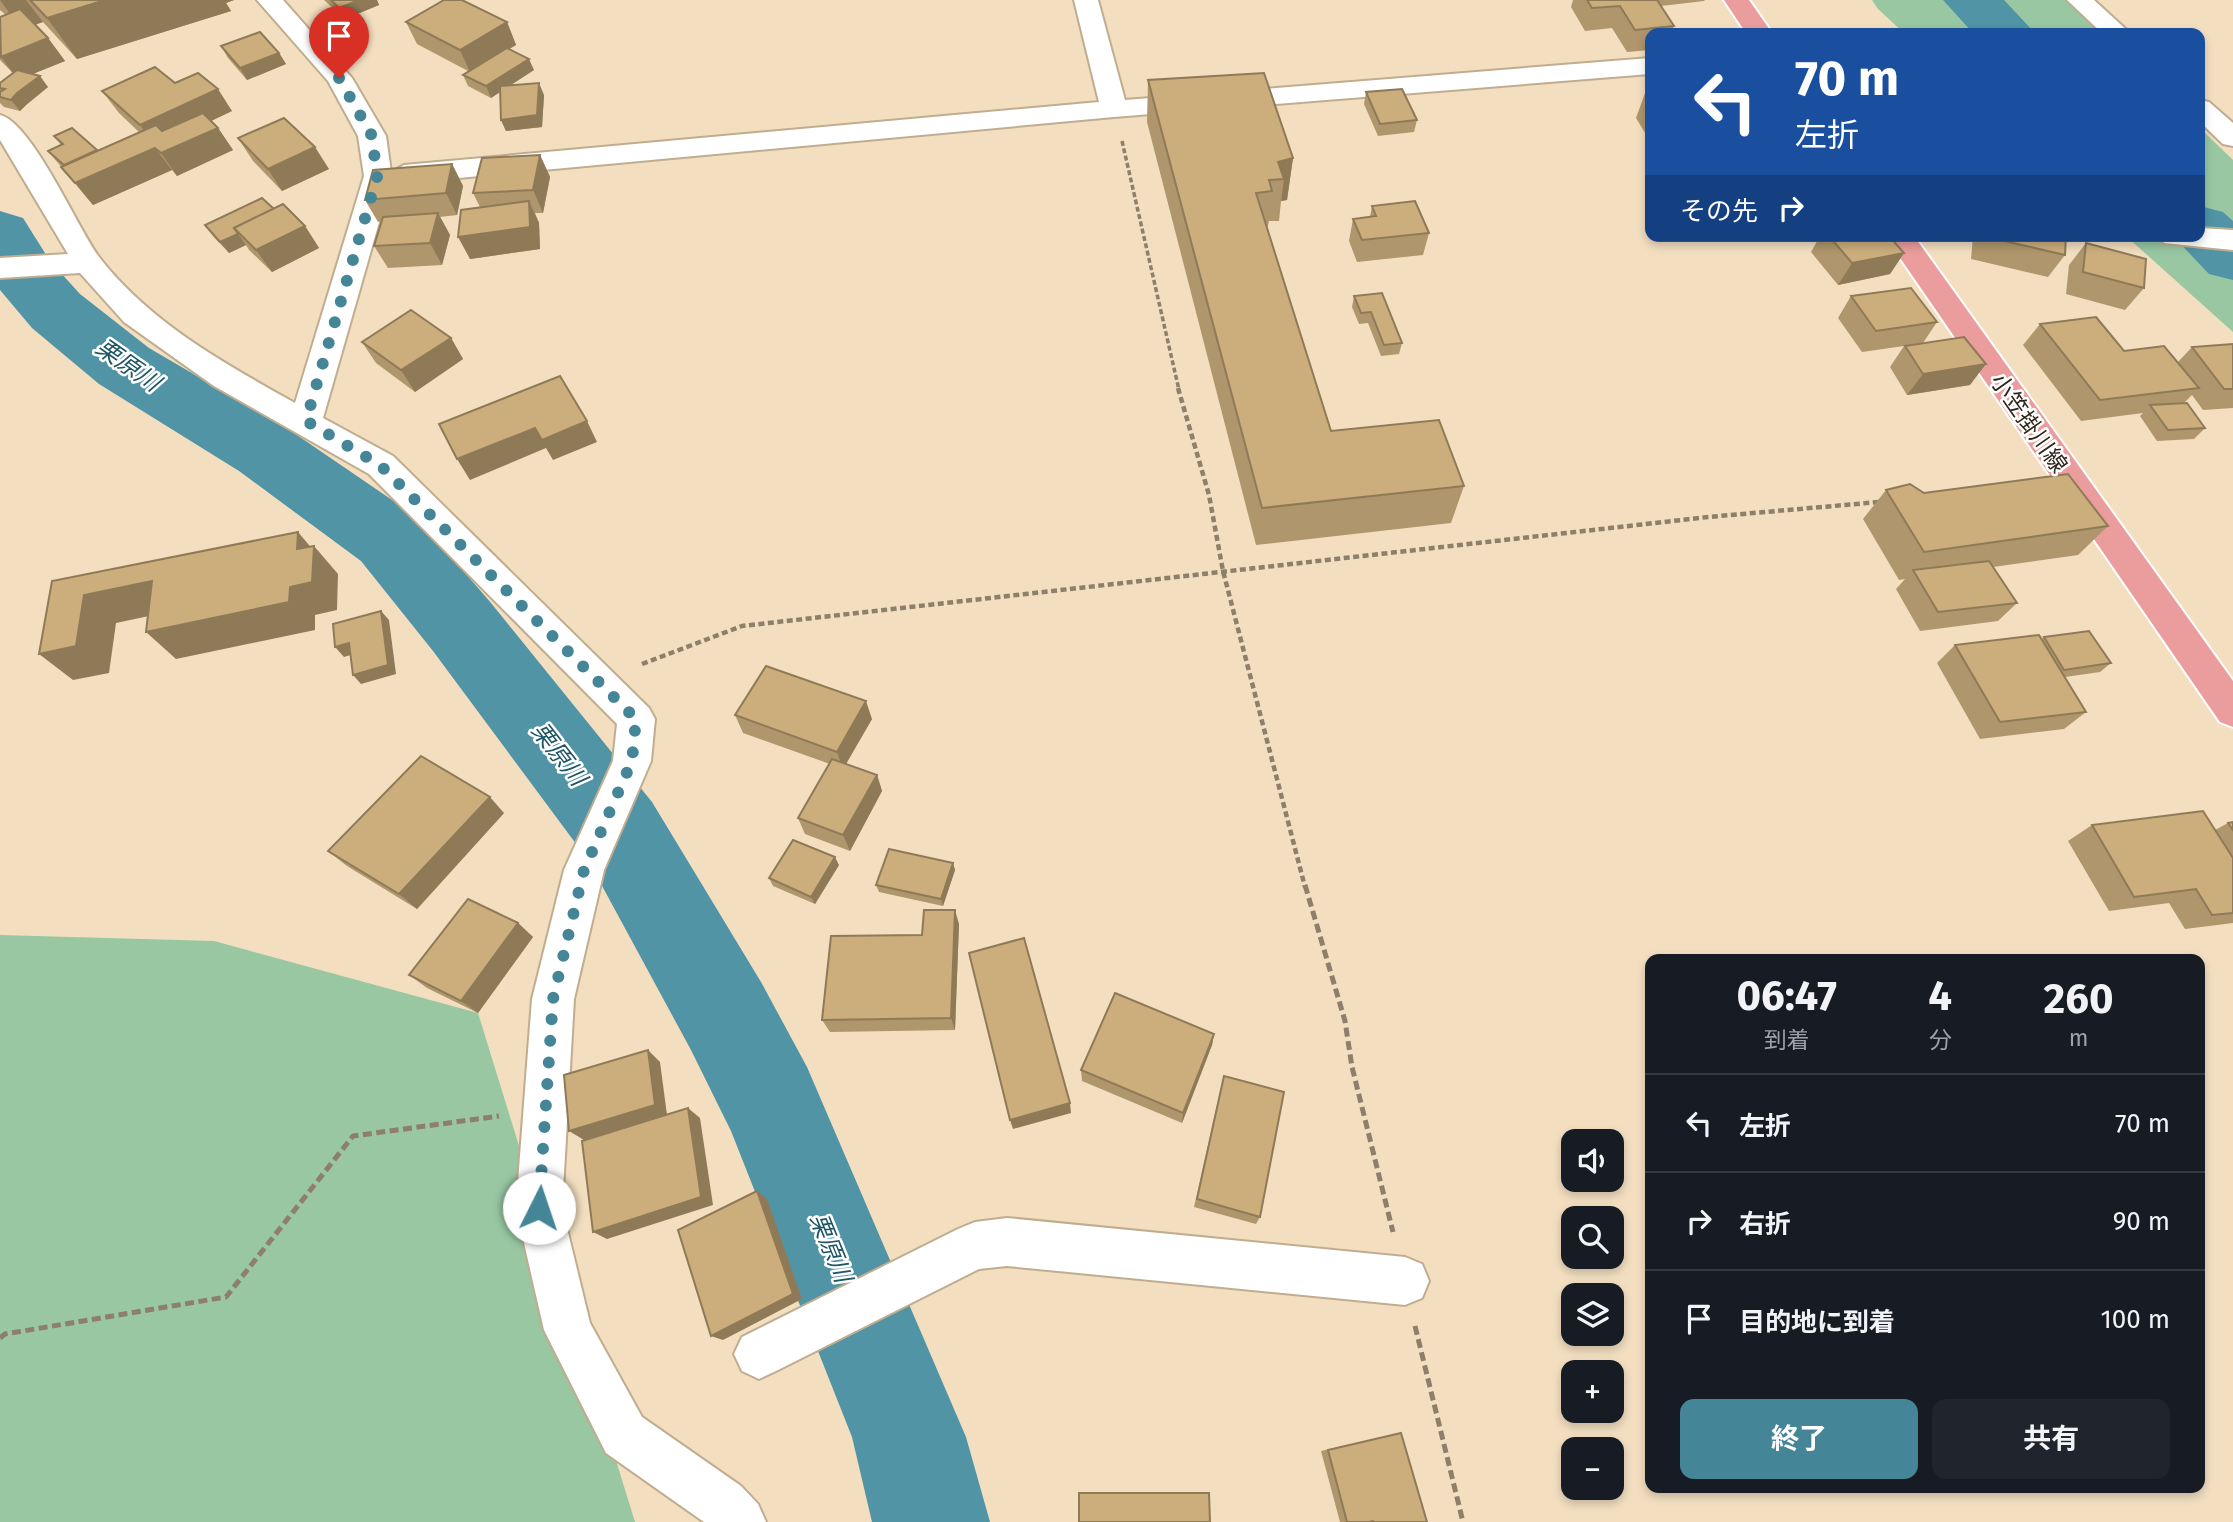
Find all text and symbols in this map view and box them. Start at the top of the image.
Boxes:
pin [309,6,369,78]
icon: arrive [320,17,358,55]
text: 70 m [1795,49,1899,108]
icon: left [1680,56,1771,147]
text: 左折 [1795,116,1859,154]
icon: right [1772,189,1810,227]
text: その先 [1680,196,1758,227]
water label: 栗原川 [90,333,168,399]
street label: 小笠掛川線 [1985,368,2073,478]
water label: 栗原川 [526,717,594,793]
text: 06:47 [1736,971,1837,1021]
text: 4 [1928,971,1952,1021]
text: 260 [2044,974,2114,1024]
text: m [2069,1024,2088,1052]
text: 到着 [1764,1026,1810,1054]
text: 分 [1929,1026,1952,1054]
icon: left [1680,1104,1718,1142]
text: 70 m [2115,1108,2170,1139]
text: 左折 [1739,1111,1791,1142]
map controls [1561,1129,1624,1500]
button: sound [1561,1129,1624,1192]
position arrow [502,1171,576,1245]
icon: right [1680,1202,1718,1240]
button: search [1561,1206,1624,1269]
text: 90 m [2113,1206,2170,1237]
water label: 栗原川 [805,1209,859,1289]
text: 右折 [1739,1209,1791,1240]
button: layers [1561,1283,1624,1346]
icon: arrive [1680,1300,1718,1338]
text: 100 m [2101,1304,2170,1335]
text: 目的地に到着 [1739,1307,1895,1338]
button: + [1561,1360,1624,1423]
button: 終了 [1680,1399,1918,1479]
button: 共有 [1932,1399,2170,1479]
button: − [1561,1437,1624,1500]

